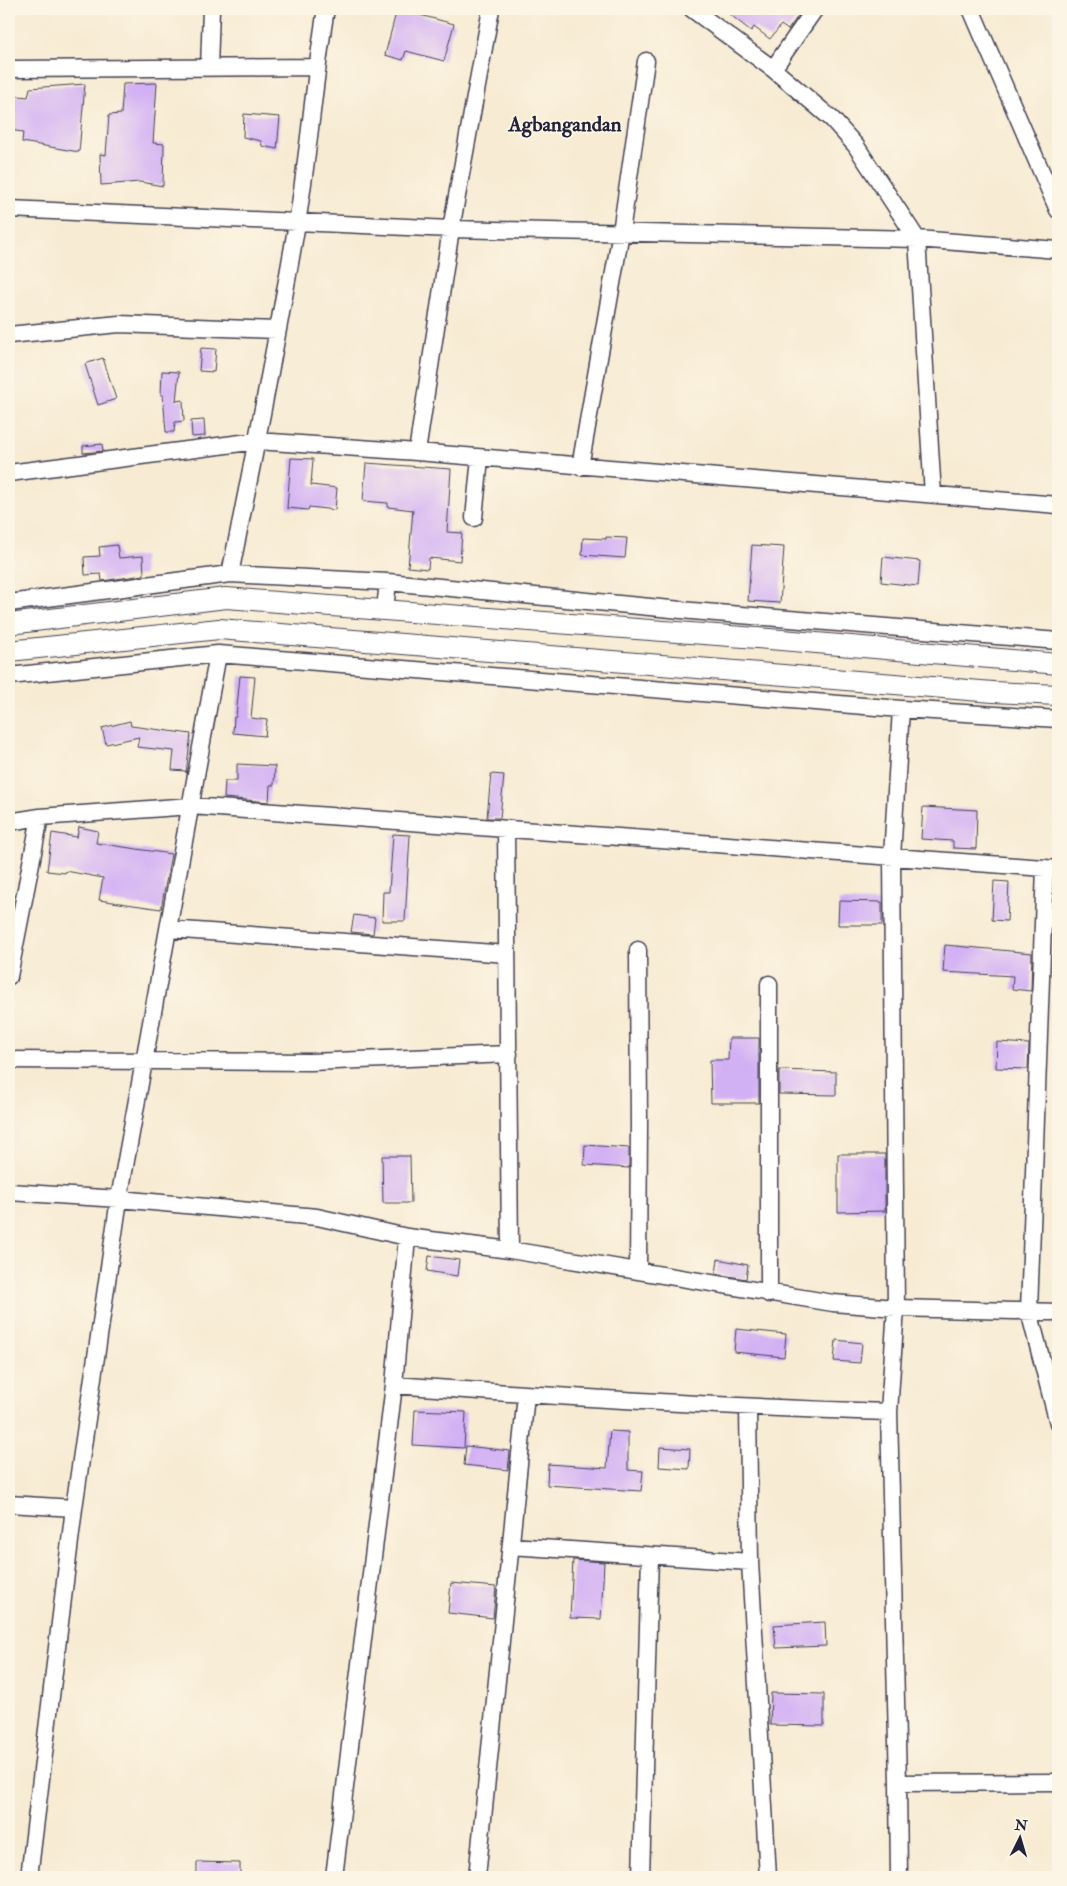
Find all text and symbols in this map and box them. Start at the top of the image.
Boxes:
district label: Agbangandan [508,111,622,138]
north arrow [994,1814,1044,1864]
text: N [1013,1816,1029,1835]

